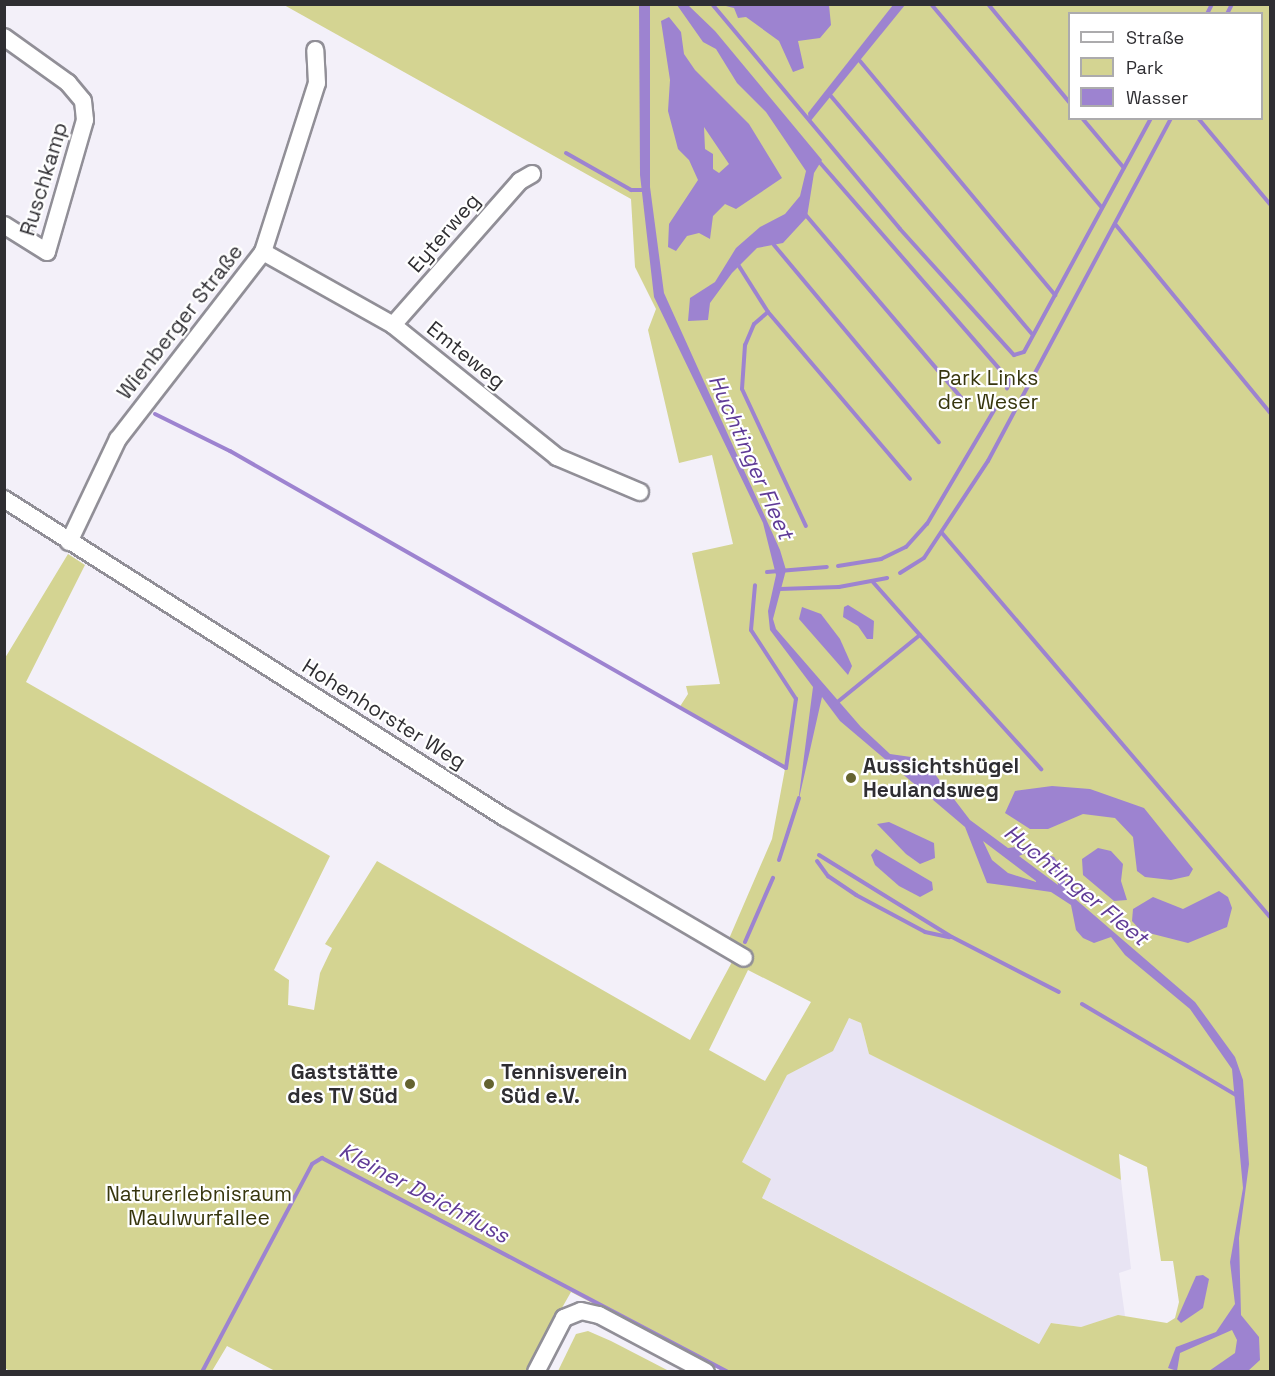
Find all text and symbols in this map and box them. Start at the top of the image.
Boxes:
legend [1068,12,1263,120]
text: Straße [1126,26,1184,49]
text: Park [1126,56,1163,79]
text: Wasser [1126,86,1188,109]
street label: Ruschkamp [15,119,73,239]
street label: Eyterweg [403,188,485,278]
street label: Wienberger Straße [112,240,248,404]
street label: Emteweg [422,316,510,394]
park label: Park Links der Weser [937,365,1039,415]
water label: Huchtinger Fleet [703,371,799,543]
street label: Hohenhorster Weg [297,653,471,775]
place label: Aussichtshügel Heulandsweg [863,753,1019,803]
marker: Aussichtshügel Heulandsweg [844,771,858,785]
water label: Huchtinger Fleet [999,819,1153,951]
place label: Gaststätte des TV Süd [286,1059,398,1109]
place label: Tennisverein Süd e.V. [501,1059,627,1109]
marker: Gaststätte des TV Süd [403,1077,417,1091]
marker: Tennisverein Süd e.V. [482,1077,496,1091]
water label: Kleiner Deichfluss [335,1137,513,1249]
park label: Naturerlebnisraum Maulwurfallee [106,1181,292,1231]

